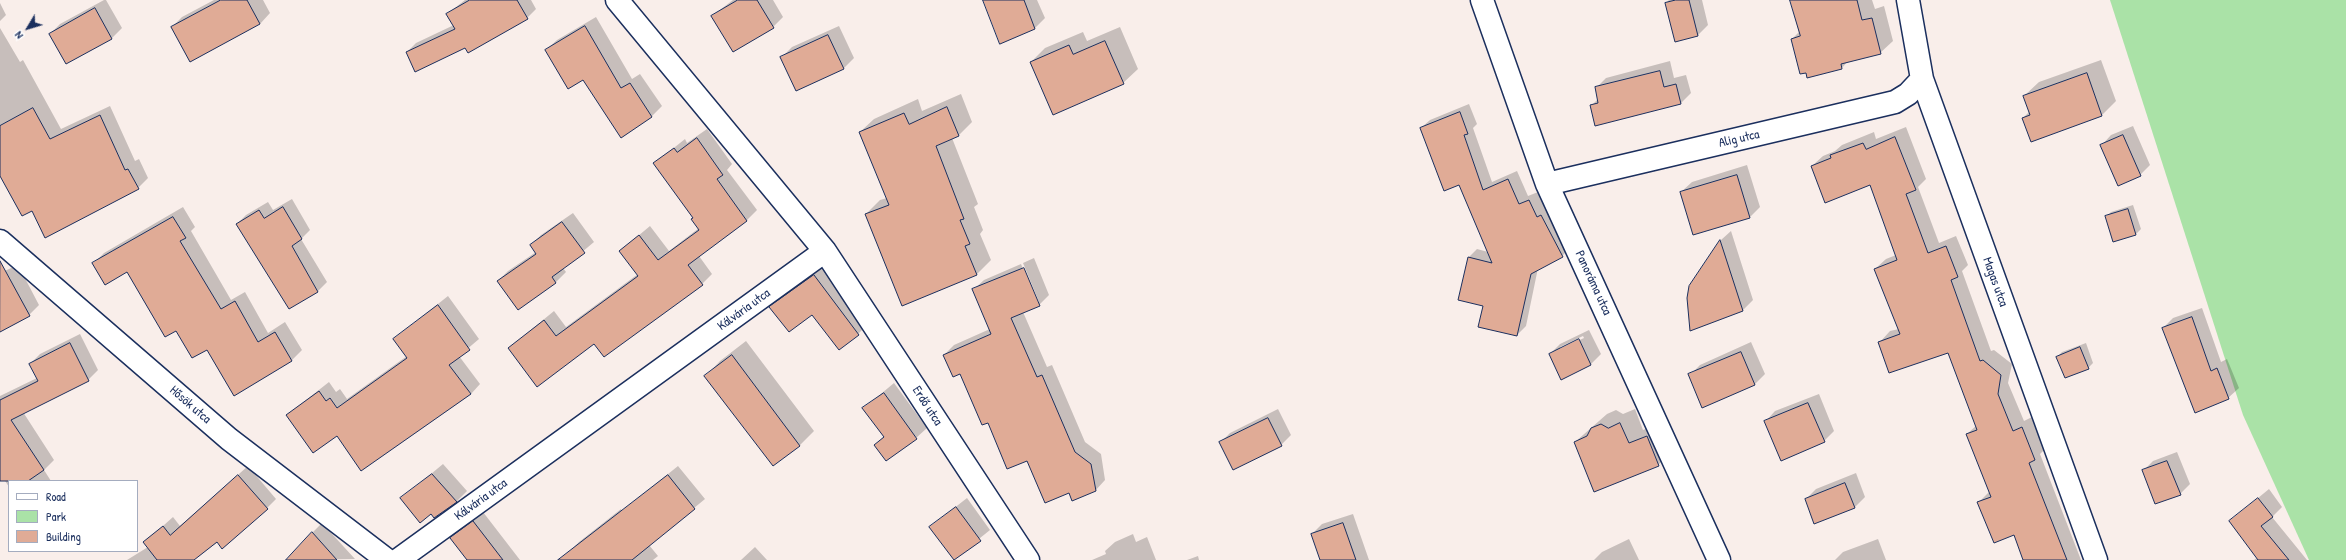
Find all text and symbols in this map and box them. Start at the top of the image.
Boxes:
north arrow [8,8,48,48]
text: N [11,29,26,42]
street label: Alig utca [1717,127,1761,151]
street label: Panoráma utca [1571,248,1615,318]
street label: Magas utca [1979,255,2011,309]
street label: Kálvária utca [715,286,773,334]
street label: Hősök utca [166,383,214,427]
street label: Erdő utca [909,383,945,429]
street label: Kálvária utca [452,476,510,524]
legend [8,480,138,552]
text: Road [46,488,66,505]
text: Park [46,508,66,525]
text: Building [46,528,81,545]

